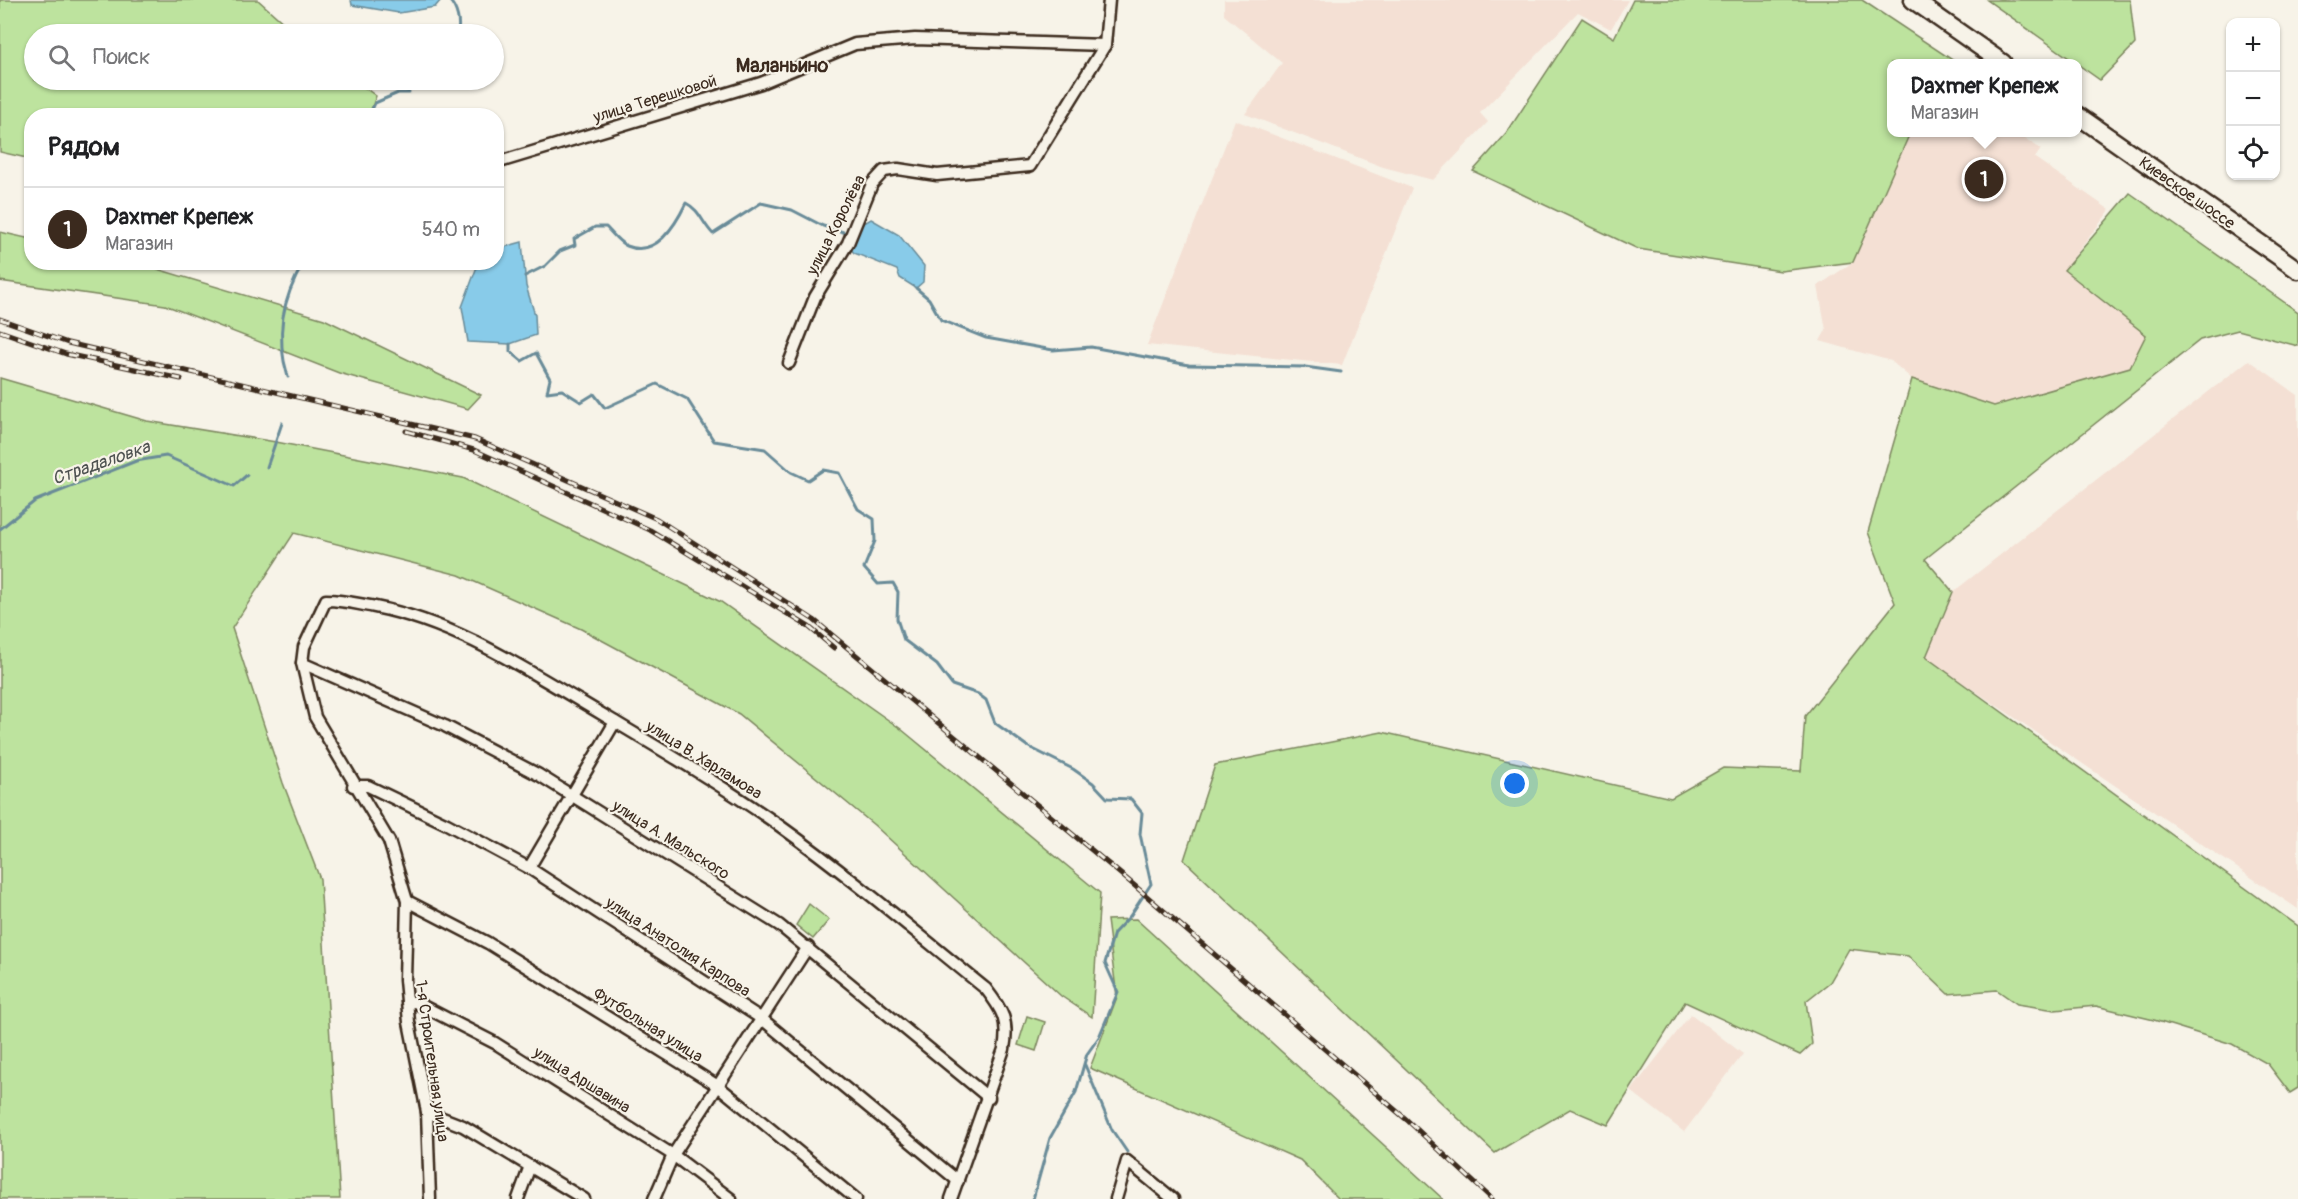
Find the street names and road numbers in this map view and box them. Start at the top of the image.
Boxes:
street label: улица Терешковой [590,71,719,128]
street label: Киевское шоссе [2135,153,2239,234]
street label: улица Королёва [802,172,870,279]
street label: улица В. Харламова [641,716,766,804]
street label: улица А. Мальского [608,795,734,884]
street label: улица Анатолия Карпова [601,892,754,1001]
street label: 1-я Строительная улица [411,979,453,1143]
street label: Футбольная улица [590,983,706,1067]
street label: улица Аршавина [529,1042,634,1118]

